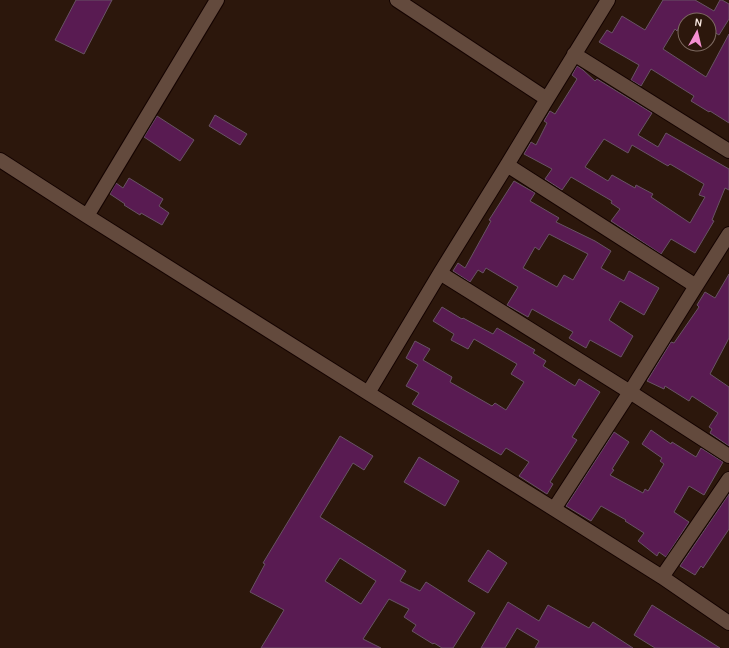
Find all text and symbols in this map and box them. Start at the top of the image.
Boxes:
north arrow [677,12,717,52]
text: N [694,16,703,30]

